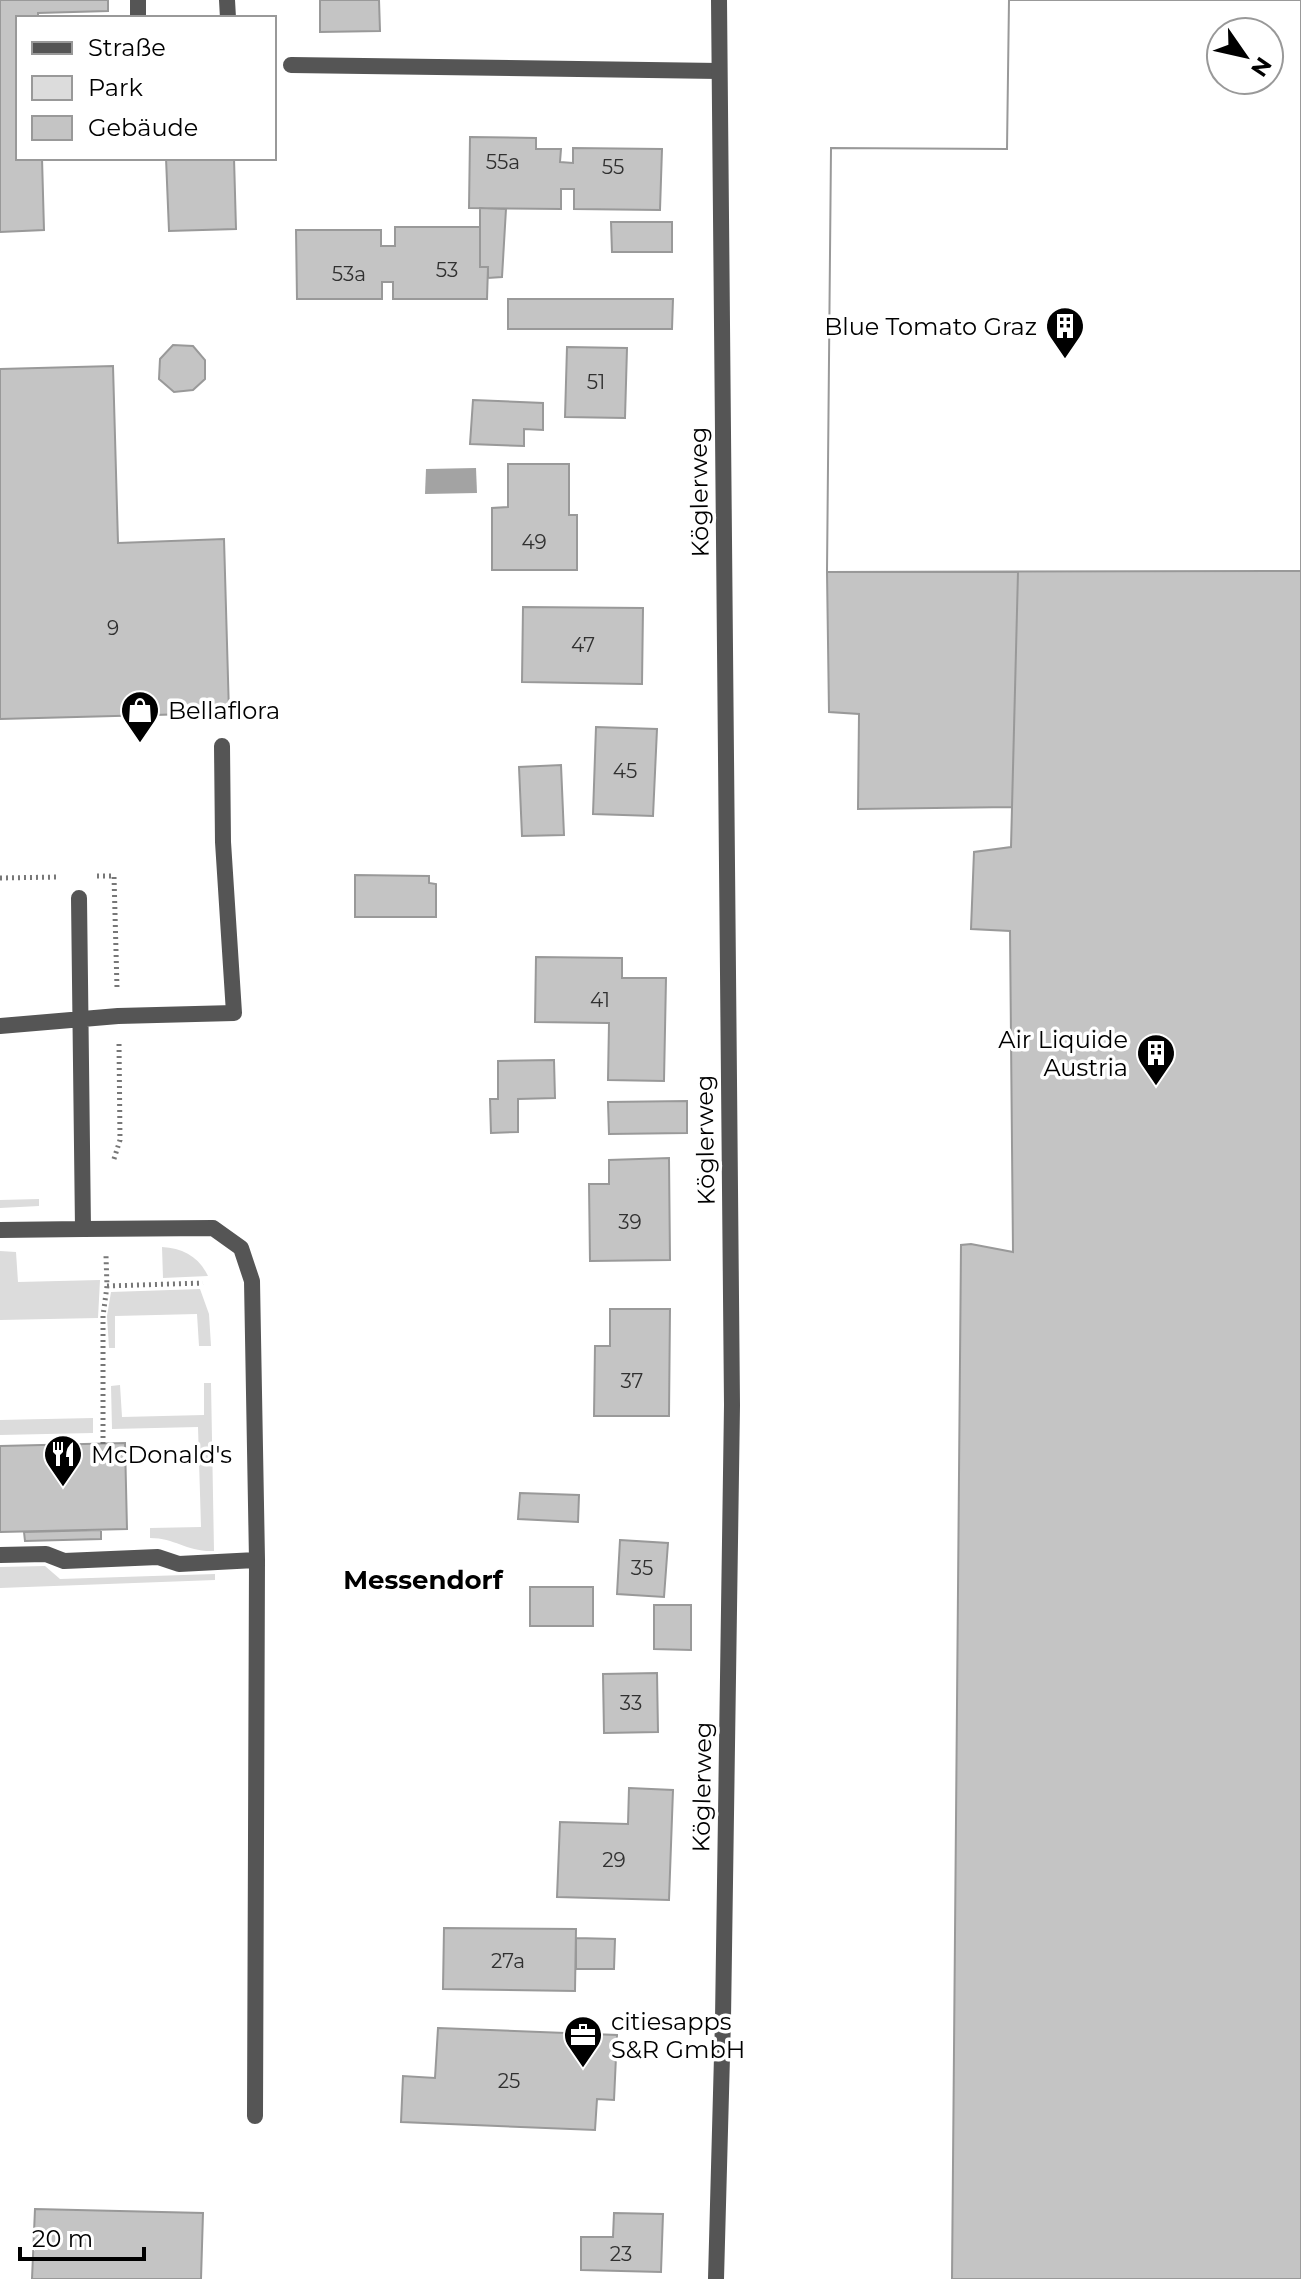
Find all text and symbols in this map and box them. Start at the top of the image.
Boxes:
legend [16,16,276,160]
north arrow [1205,16,1285,96]
text: Straße [88,33,166,62]
text: N [1245,52,1277,82]
text: Park [88,73,143,102]
text: Gebäude [88,113,198,142]
house number: 55a [486,150,520,174]
house number: 55 [602,155,624,179]
house number: 53 [436,258,458,282]
house number: 53a [332,262,366,286]
building icon: Blue Tomato Graz [1044,305,1086,360]
place label: Blue Tomato Graz [824,312,1037,341]
house number: 51 [587,370,605,394]
street label: Köglerweg [683,426,715,558]
house number: 49 [521,530,547,554]
house number: 9 [107,616,119,640]
house number: 47 [571,633,595,657]
shop icon: Bellaflora [119,689,161,744]
place label: Bellaflora [168,696,280,725]
house number: 45 [613,759,637,783]
house number: 41 [590,988,610,1012]
place label: Air Liquide Austria [998,1025,1128,1082]
building icon: Air Liquide Austria [1135,1032,1177,1087]
street label: Köglerweg [689,1074,721,1206]
house number: 39 [618,1210,642,1234]
house number: 37 [621,1369,643,1393]
restaurant icon: McDonald's [42,1433,84,1488]
place label: McDonald's [91,1440,232,1469]
house number: 35 [631,1556,653,1580]
district label: Messendorf [343,1564,504,1596]
house number: 33 [620,1691,642,1715]
street label: Köglerweg [686,1721,718,1853]
house number: 29 [602,1848,626,1872]
house number: 27a [491,1949,525,1973]
place label: citiesapps S&R GmbH [611,2007,745,2064]
office icon: citiesapps S&R GmbH [562,2014,604,2069]
house number: 25 [498,2069,520,2093]
scale bar [20,2211,144,2261]
text: 20 m [32,2224,93,2253]
house number: 23 [610,2242,632,2266]

